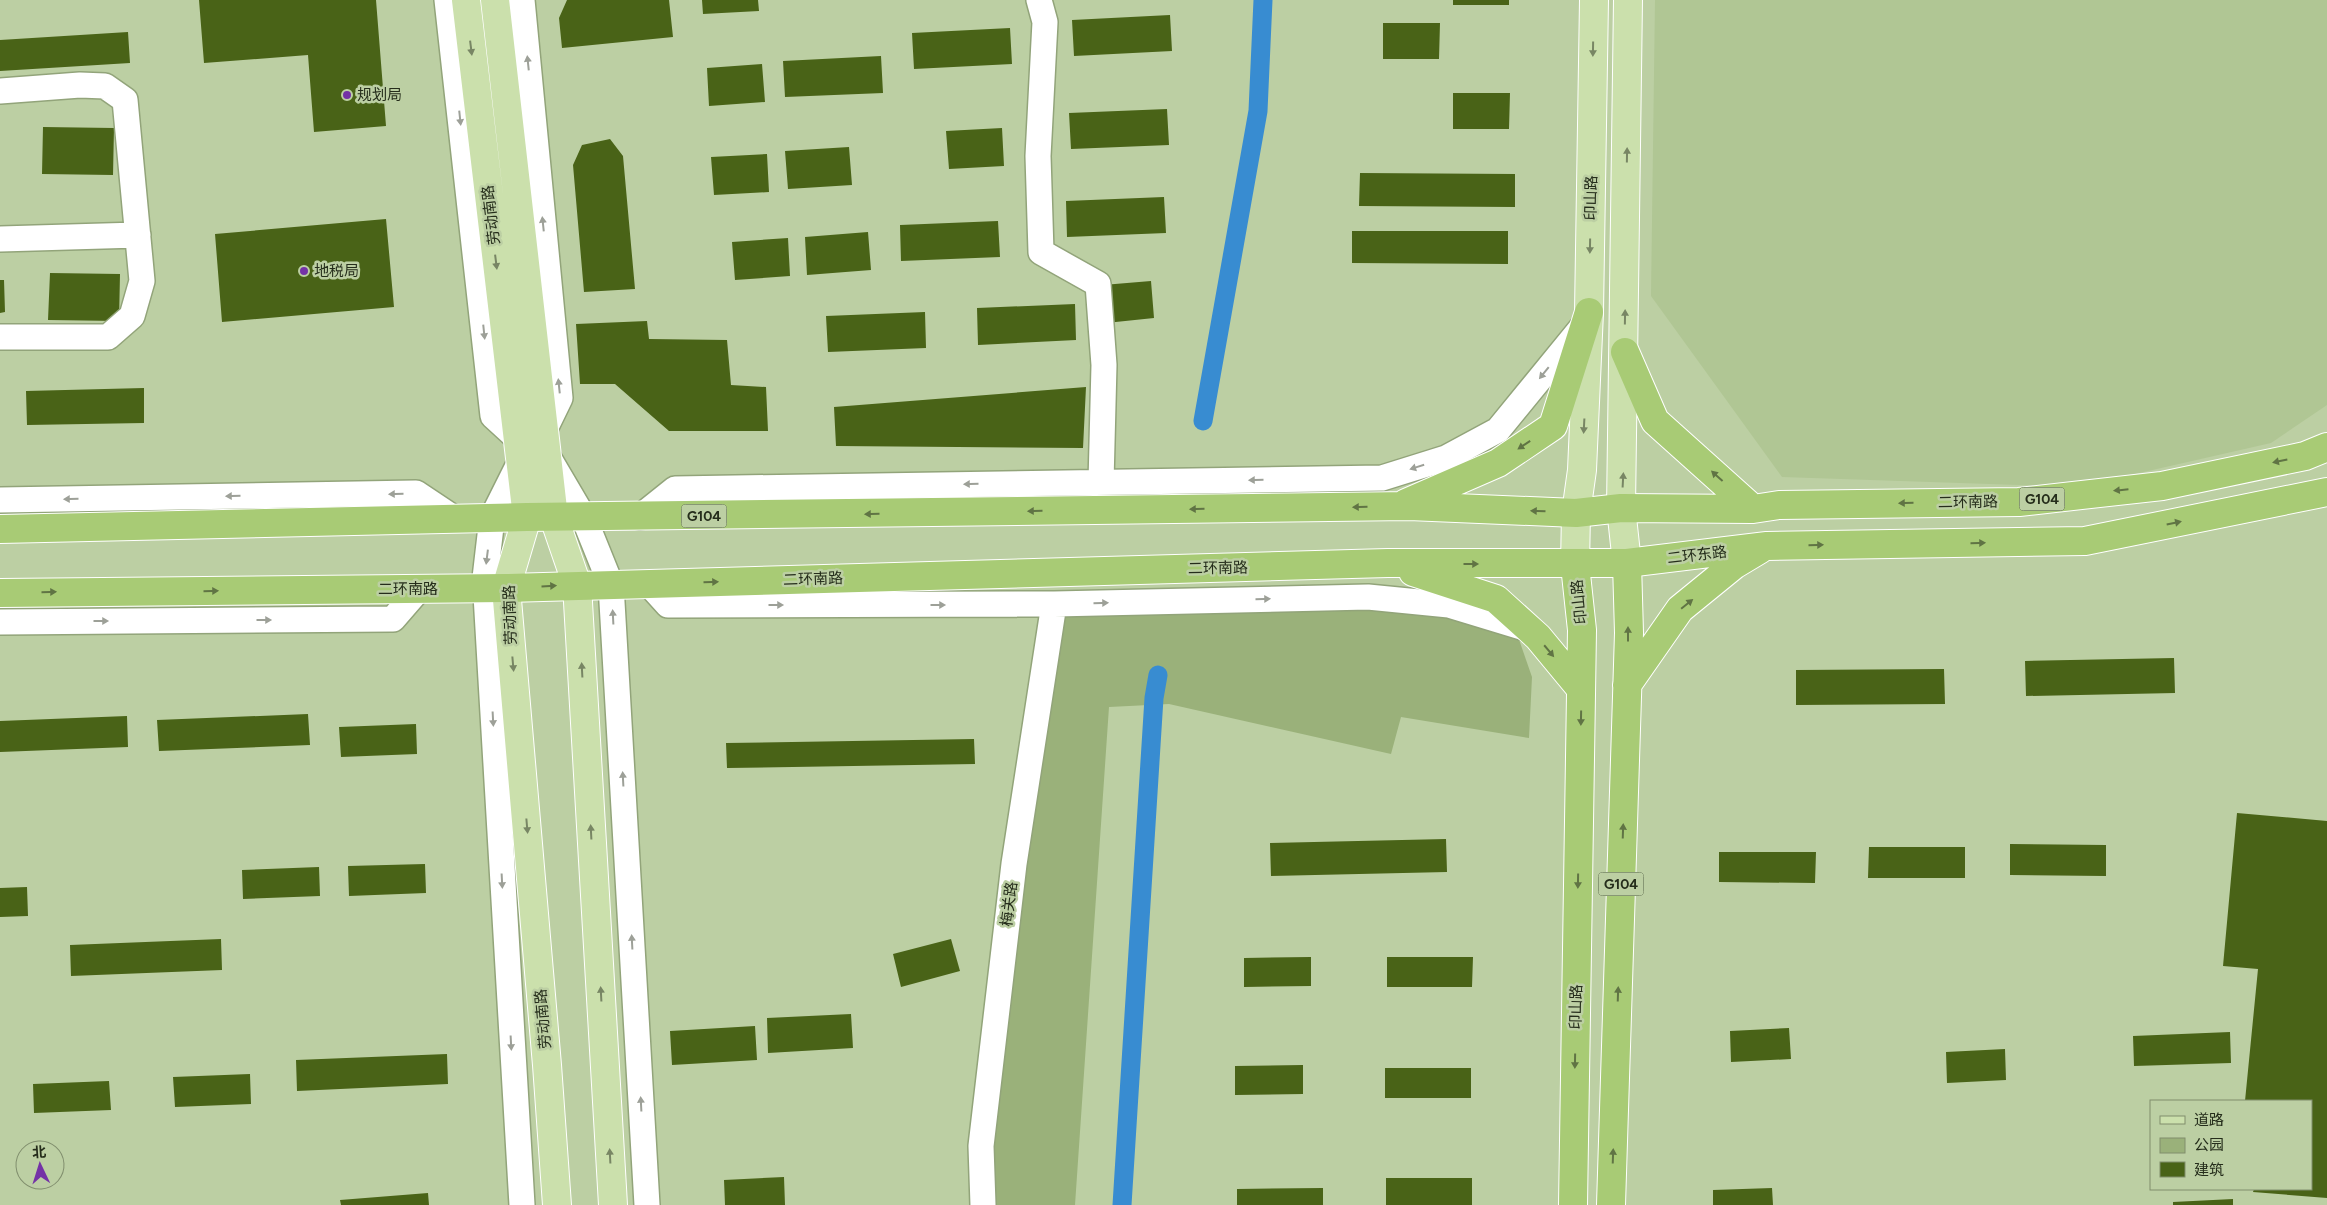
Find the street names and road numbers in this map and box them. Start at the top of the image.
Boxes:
street label: 印山路 [1582,175,1600,221]
street label: 劳动南路 [478,184,504,246]
road number: G104 [2020,488,2064,510]
street label: 二环南路 [1938,492,1998,512]
road number: G104 [682,504,726,528]
street label: 二环东路 [1666,542,1728,568]
street label: 二环南路 [1188,558,1248,578]
street label: 二环南路 [783,569,843,589]
street label: 印山路 [1568,579,1590,625]
street label: 二环南路 [378,580,438,598]
street label: 劳动南路 [500,585,520,645]
road number: G104 [1598,872,1644,896]
street label: 梅关路 [997,881,1021,927]
street label: 印山路 [1567,984,1585,1030]
street label: 劳动南路 [531,988,555,1050]

